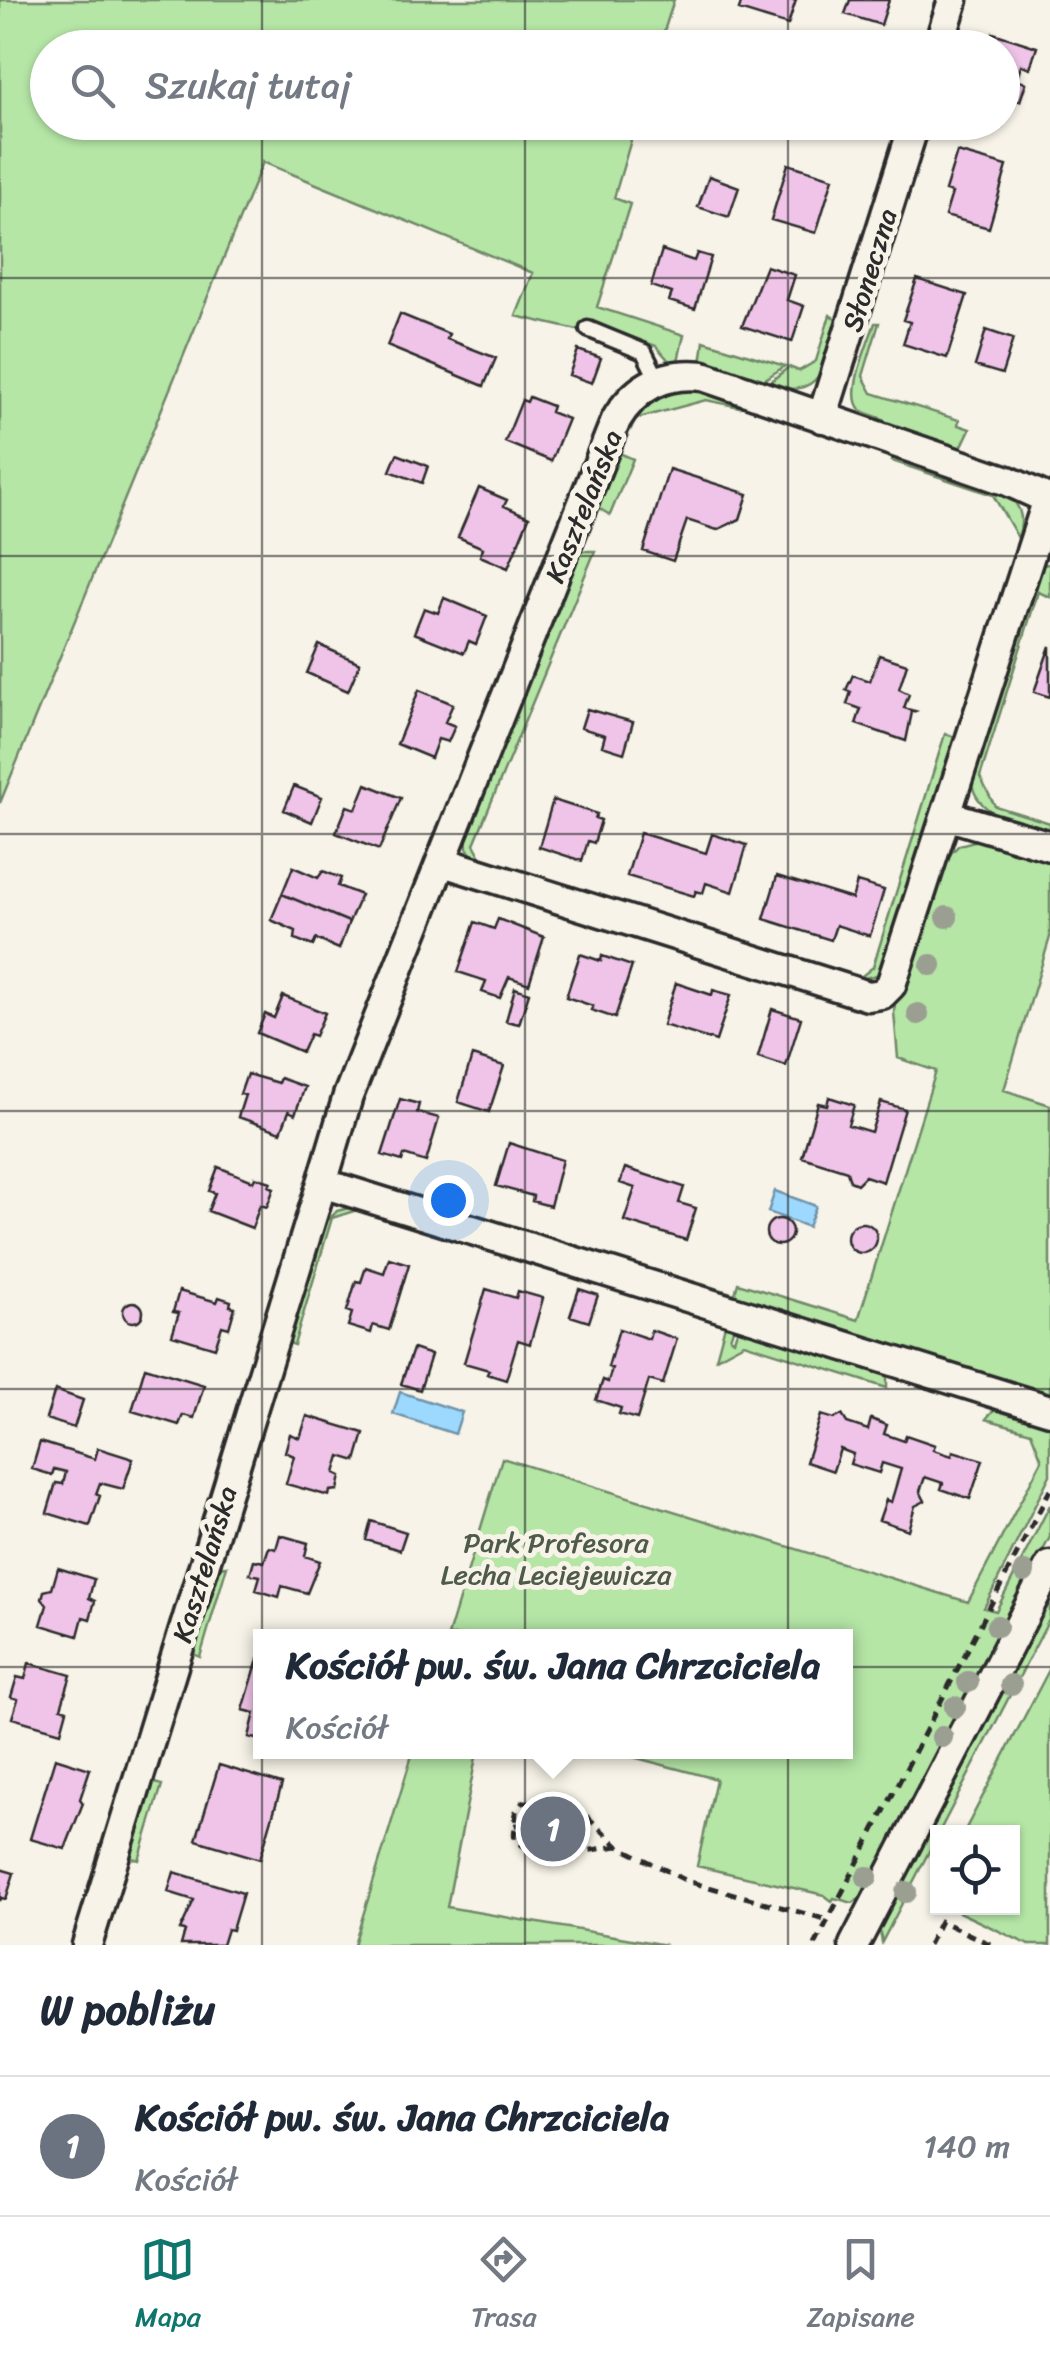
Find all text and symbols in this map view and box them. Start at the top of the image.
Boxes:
search box [30,30,1020,140]
text: Szukaj tutaj [145,52,351,119]
icon: search [65,58,120,113]
street label: Słoneczna [828,202,911,338]
street label: Kasztelańska [530,422,636,590]
your location [423,1175,474,1226]
street label: Kasztelańska [157,1480,252,1649]
park label: Park Profesora Lecha Leciejewicza [441,1518,672,1599]
popup [253,1629,853,1759]
text: Kościół pw. św. Jana Chrzciciela [286,1632,820,1699]
text: Kościół [286,1699,388,1756]
pin: 1 [520,1792,586,1866]
map controls [930,1825,1020,1915]
button: locate [930,1825,1020,1915]
text: W pobliżu [40,1973,215,2047]
text: Kościół pw. św. Jana Chrzciciela [135,2084,669,2151]
text: 1 [66,2118,79,2175]
text: 140 m [923,2118,1010,2175]
text: Kościół [135,2151,237,2208]
tab: Mapa [135,2232,201,2341]
tab: Trasa [471,2232,536,2341]
tab: Zapisane [807,2232,915,2341]

